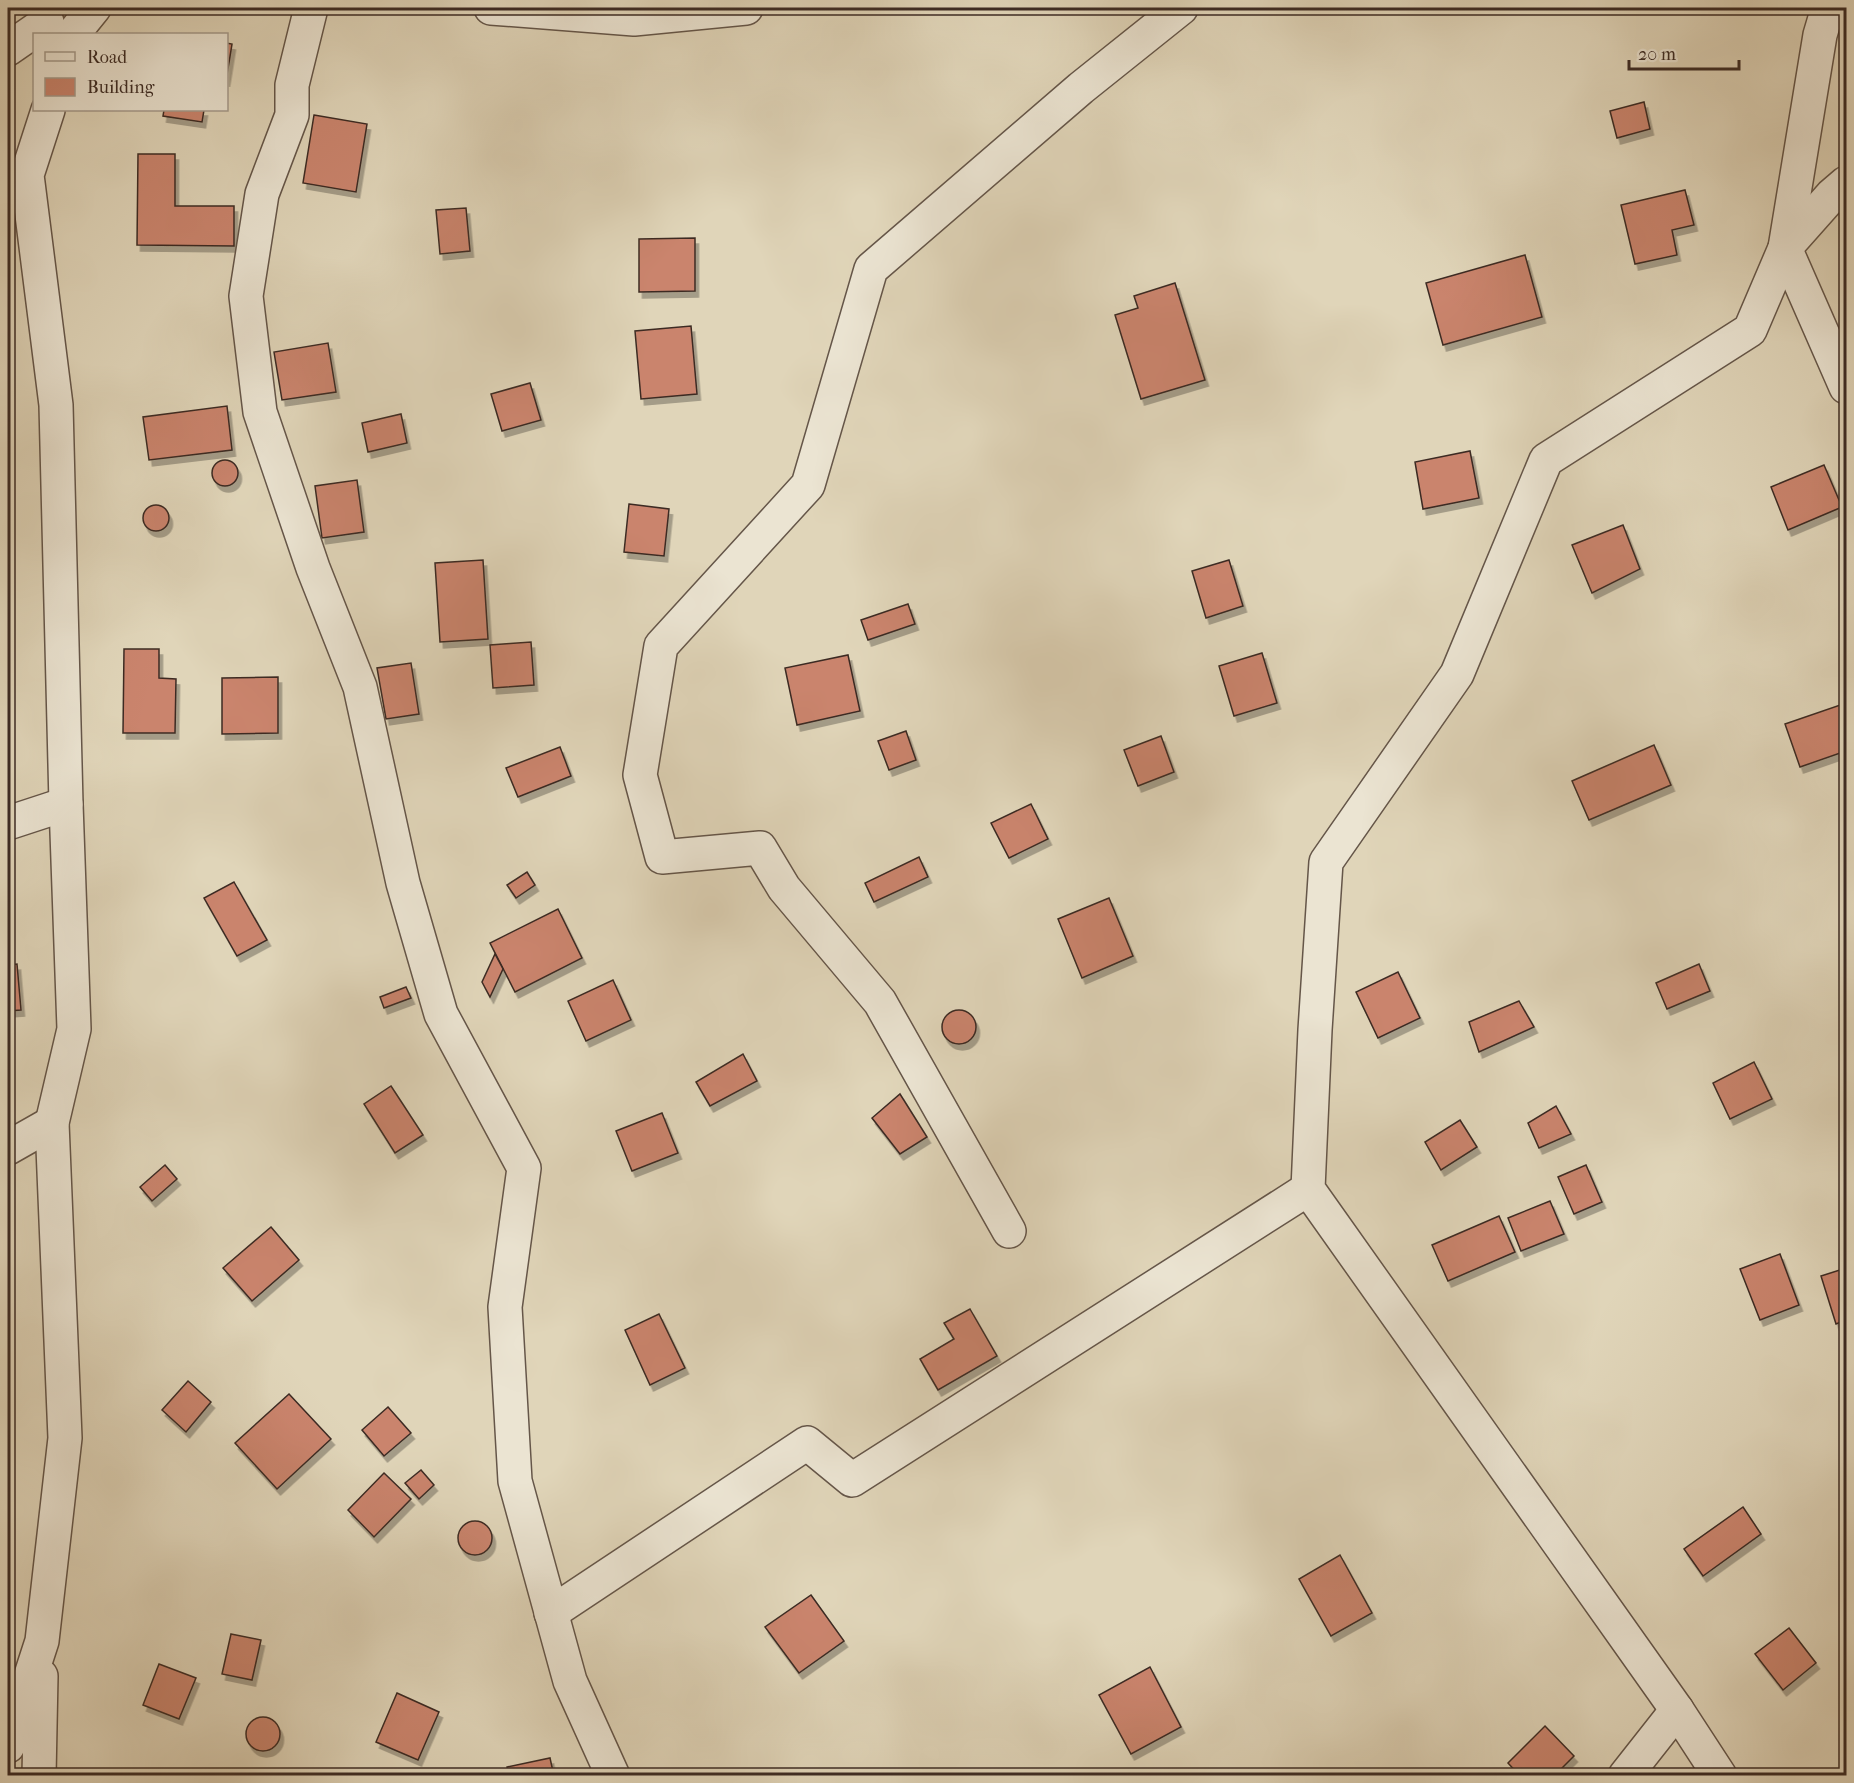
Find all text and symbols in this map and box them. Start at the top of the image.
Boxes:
legend [33,33,228,111]
scale bar [1629,33,1738,71]
text: 20 m [1638,44,1676,65]
text: Road [87,47,127,68]
text: Building [87,77,155,98]

